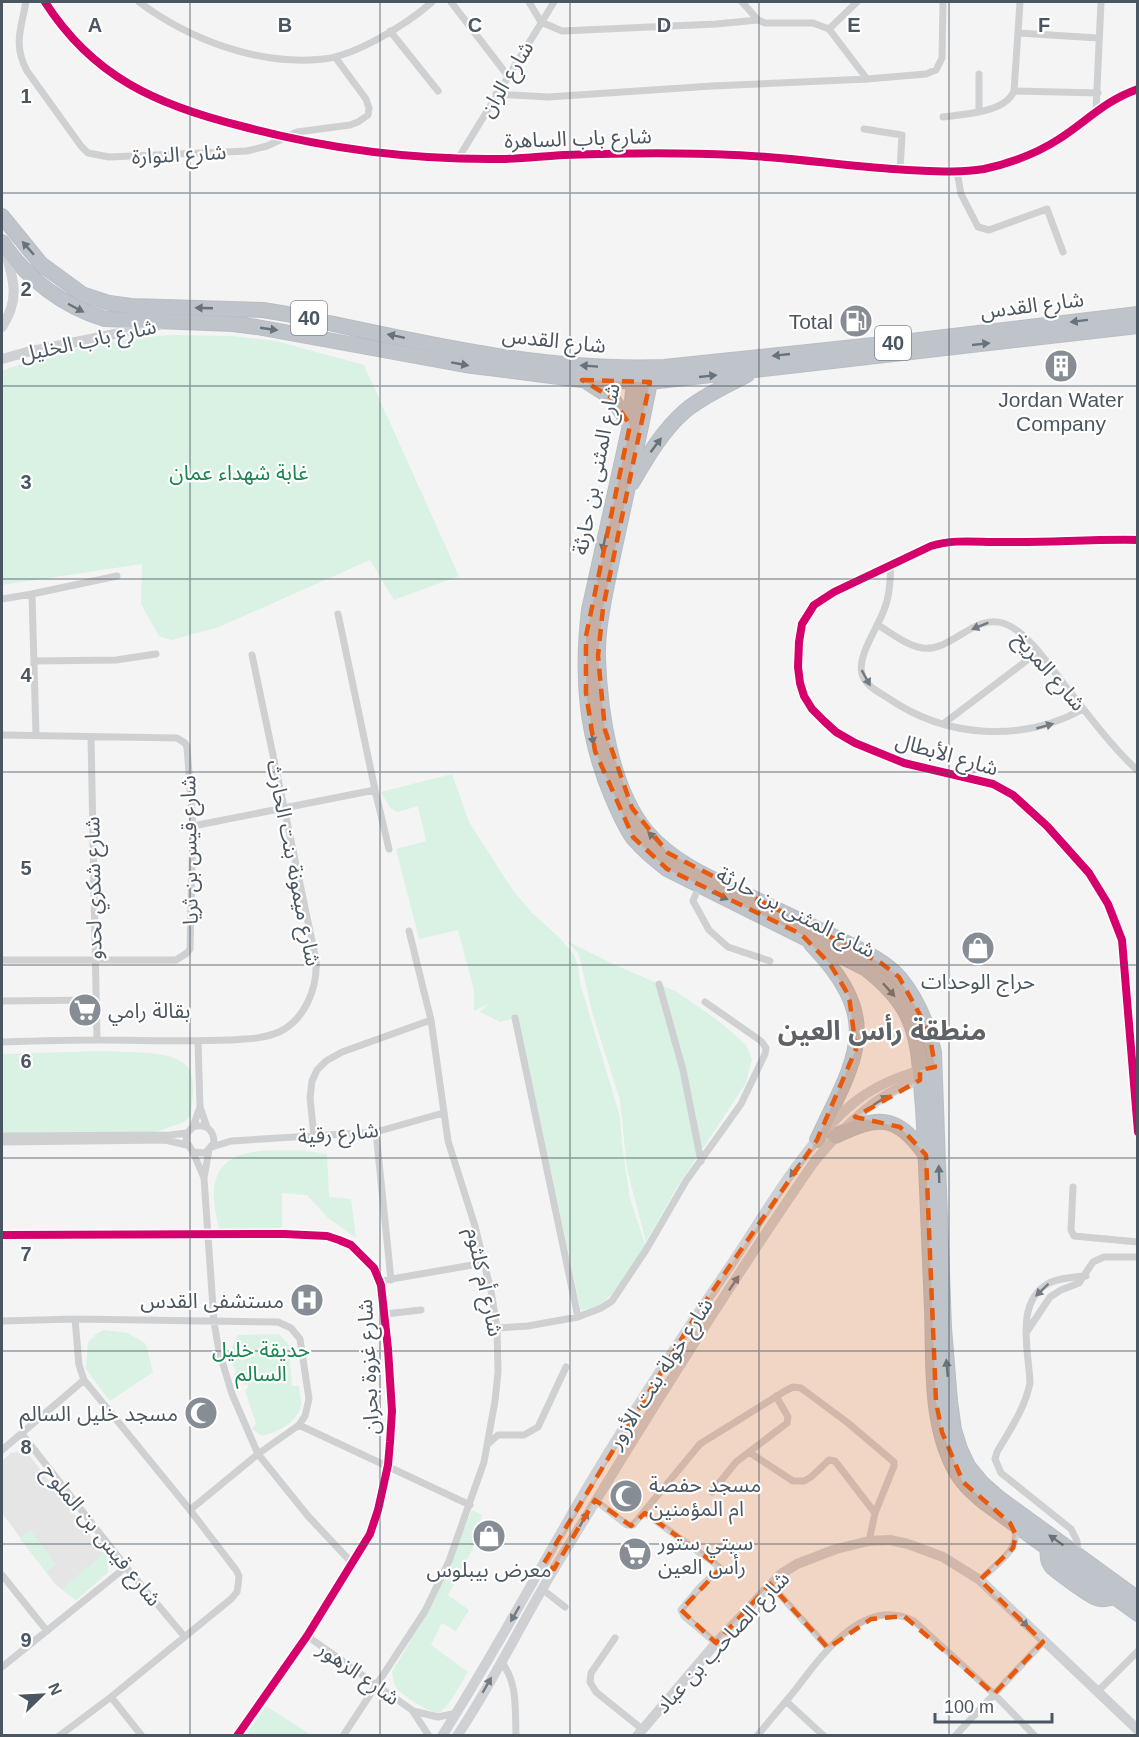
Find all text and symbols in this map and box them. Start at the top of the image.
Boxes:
text: A [88,14,102,36]
text: B [278,14,292,36]
text: C [468,14,482,36]
text: D [657,14,671,36]
text: E [847,14,861,36]
text: F [1038,14,1050,36]
street label: شارع الران [474,37,541,123]
text: 1 [20,85,32,107]
street label: شارع باب الساهرة [504,124,652,156]
street label: شارع النوارة [131,140,227,172]
one-way arrow [22,241,35,256]
text: 2 [20,278,32,300]
street label: شارع القدس [979,287,1086,327]
road number: 40 [291,301,327,335]
one-way arrow [68,303,85,313]
fuel station icon: Total [838,303,874,339]
one-way arrow [194,304,213,313]
place label: Total [789,310,833,333]
street label: شارع باب الخليل [18,314,159,370]
one-way arrow [1070,316,1089,326]
street label: شارع القدس [501,323,607,361]
one-way arrow [259,324,278,333]
road number: 40 [875,326,911,360]
one-way arrow [387,331,405,341]
one-way arrow [972,339,991,349]
building icon: Jordan Water Company [1043,348,1079,384]
one-way arrow [772,350,791,360]
one-way arrow [451,360,470,369]
one-way arrow [579,362,598,371]
one-way arrow [698,371,717,381]
street label: شارع المثنى بن حارثة [568,381,628,558]
place label: Jordan Water Company [998,388,1124,435]
one-way arrow [650,438,662,454]
park label: غابة شهداء عمان [169,461,309,485]
text: 3 [20,471,32,493]
one-way arrow [599,534,608,553]
one-way arrow [971,622,989,631]
street label: شارع المريخ [1006,627,1090,718]
text: 4 [20,664,32,686]
one-way arrow [861,670,871,687]
one-way arrow [1036,721,1054,730]
one-way arrow [588,727,597,746]
street label: شارع الأبطال [892,728,1001,783]
street label: شارع ميمونة بنت الحارث [259,758,325,969]
street label: شارع قيس بن ثريا [176,775,206,925]
street label: شارع شكري لحدو [80,816,111,960]
one-way arrow [647,832,661,846]
text: 5 [20,857,32,879]
street label: شارع المثنى بن حارثة [711,862,879,965]
one-way arrow [712,891,729,900]
shop icon: حراج الوحدات [960,930,996,966]
place label: حراج الوحدات [921,970,1035,997]
one-way arrow [882,982,895,997]
supermarket icon: بقالة رامي [67,992,103,1028]
place label: بقالة رامي [108,999,190,1026]
district label: منطقة رأس العين [778,1014,986,1047]
text: 6 [20,1050,32,1072]
one-way arrow [873,1095,889,1106]
street label: شارع رقية [297,1118,380,1152]
one-way arrow [789,1162,801,1178]
one-way arrow [934,1164,944,1183]
street label: شارع أم كلثوم [457,1225,508,1340]
text: 7 [20,1243,32,1265]
one-way arrow [728,1275,739,1291]
hospital icon: مستشفى القدس [289,1282,325,1318]
one-way arrow [1034,1283,1049,1297]
place label: مستشفى القدس [140,1289,284,1313]
street label: شارع خولة بنت الأزور [602,1294,720,1455]
street label: شارع غزوة بحران [353,1298,387,1435]
park label: حديقة خليل السالم [212,1338,310,1389]
one-way arrow [942,1359,952,1378]
mosque icon: مسجد خليل السالم [183,1395,219,1431]
place label: مسجد خليل السالم [19,1402,178,1429]
text: 8 [20,1436,32,1458]
street label: شارع قيس بن الملوح [35,1460,166,1613]
place label: مسجد حفصة ام المؤمنين [649,1473,761,1525]
mosque icon: مسجد حفصة ام المؤمنين [608,1478,644,1514]
one-way arrow [579,1511,590,1527]
shop icon: معرض بيبلوس [471,1518,507,1554]
place label: سيتي ستور رأس العين [657,1531,753,1579]
one-way arrow [1049,1534,1065,1546]
supermarket icon: سيتي ستور رأس العين [617,1536,653,1572]
place label: معرض بيبلوس [426,1558,552,1582]
street label: شارع الصاحب بن عباد [650,1566,796,1720]
one-way arrow [510,1606,520,1623]
one-way arrow [1015,1613,1029,1627]
text: 9 [20,1629,32,1651]
street label: شارع الزهور [311,1636,404,1713]
north arrow [12,1665,72,1725]
one-way arrow [482,1676,492,1693]
text: N [45,1680,65,1698]
scale bar [935,1686,1052,1724]
text: 100 m [944,1697,994,1717]

